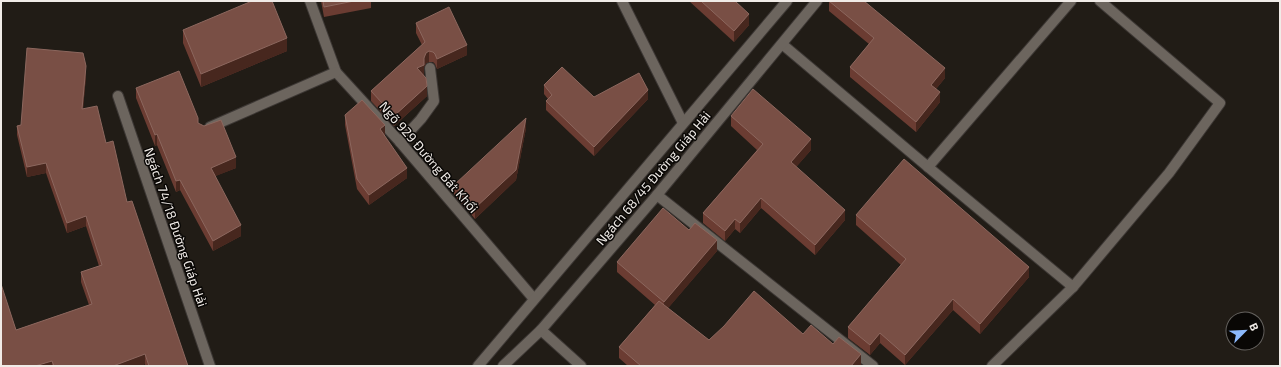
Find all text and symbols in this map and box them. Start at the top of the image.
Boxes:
street label: Ngõ 929 Đường Bát Khối [376,98,482,216]
street label: Ngách 68/45 Đường Giáp Hải [592,108,714,248]
street label: Ngách 74/18 Đường Giáp Hải [141,145,211,309]
north arrow [1225,311,1265,351]
text: B [1247,321,1262,333]

